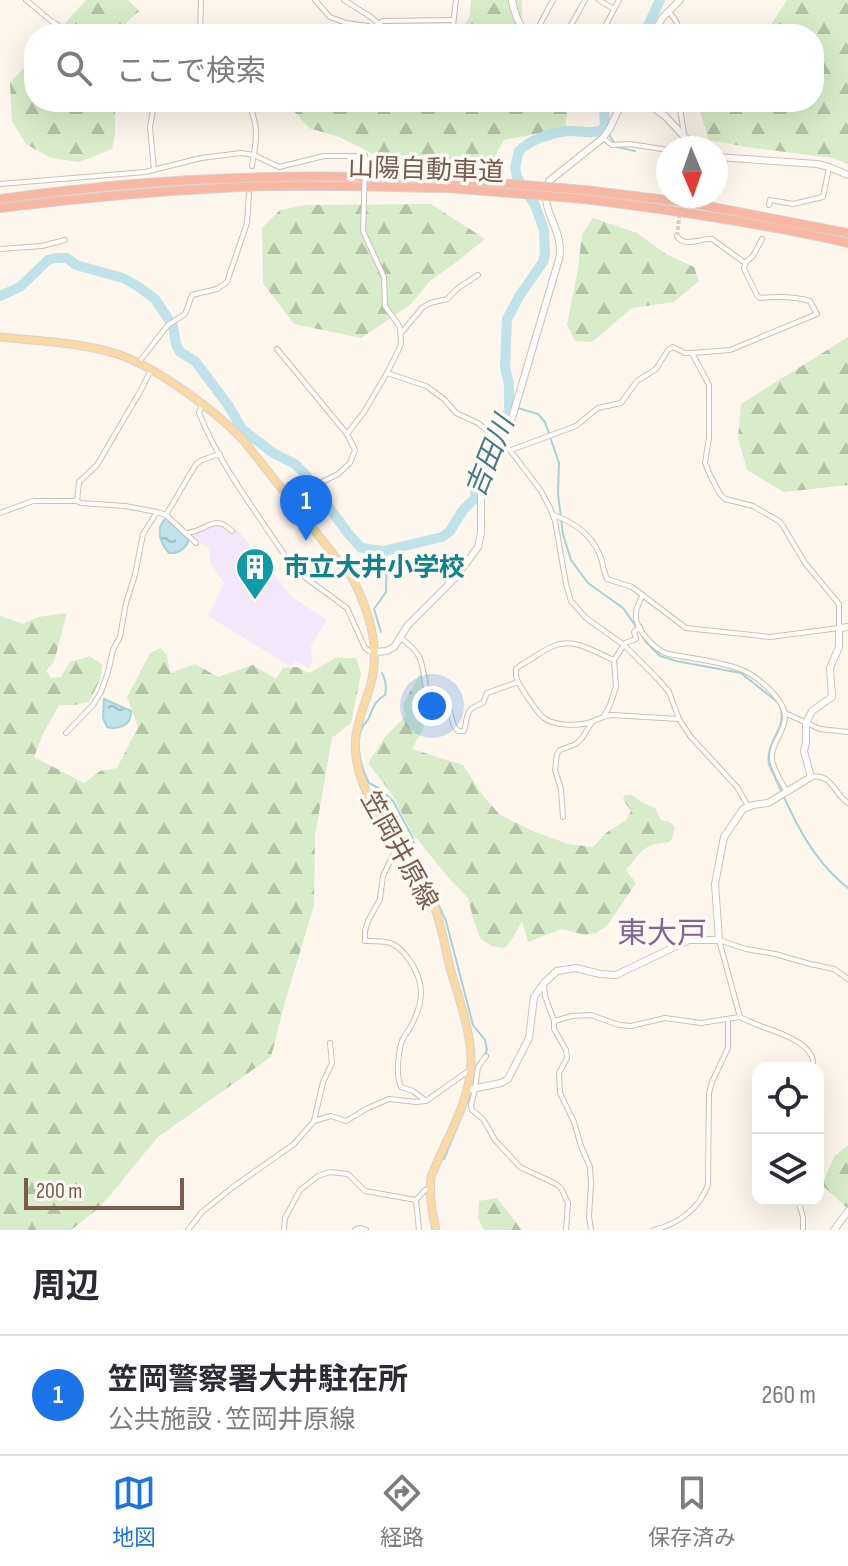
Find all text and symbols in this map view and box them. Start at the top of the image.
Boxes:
search box [24,24,824,112]
icon: search [52,46,96,90]
text: ここで検索 [116,54,266,90]
north arrow [656,136,728,208]
street label: 山陽自動車道 [347,152,504,189]
water label: 吉田川 [459,409,523,502]
pin: 1 [280,475,332,541]
building icon: 市立大井小学校 [234,546,276,601]
place label: 市立大井小学校 [283,553,465,584]
your location [412,686,452,726]
street label: 笠岡井原線 [354,786,444,915]
district label: 東大戸 [617,916,707,952]
map controls [752,1062,824,1206]
button: locate [752,1062,824,1134]
button: layers [752,1134,824,1206]
scale bar [24,1174,184,1210]
text: 200 m [36,1178,82,1205]
text: 周辺 [32,1266,100,1307]
text: 笠岡警察署大井駐在所 [108,1362,408,1398]
text: 1 [53,1380,63,1411]
text: 260 m [761,1380,816,1411]
text: 公共施設 · 笠岡井原線 [108,1405,355,1436]
tab: 地図 [112,1471,156,1552]
tab: 経路 [380,1471,424,1552]
tab: 保存済み [648,1471,736,1552]

